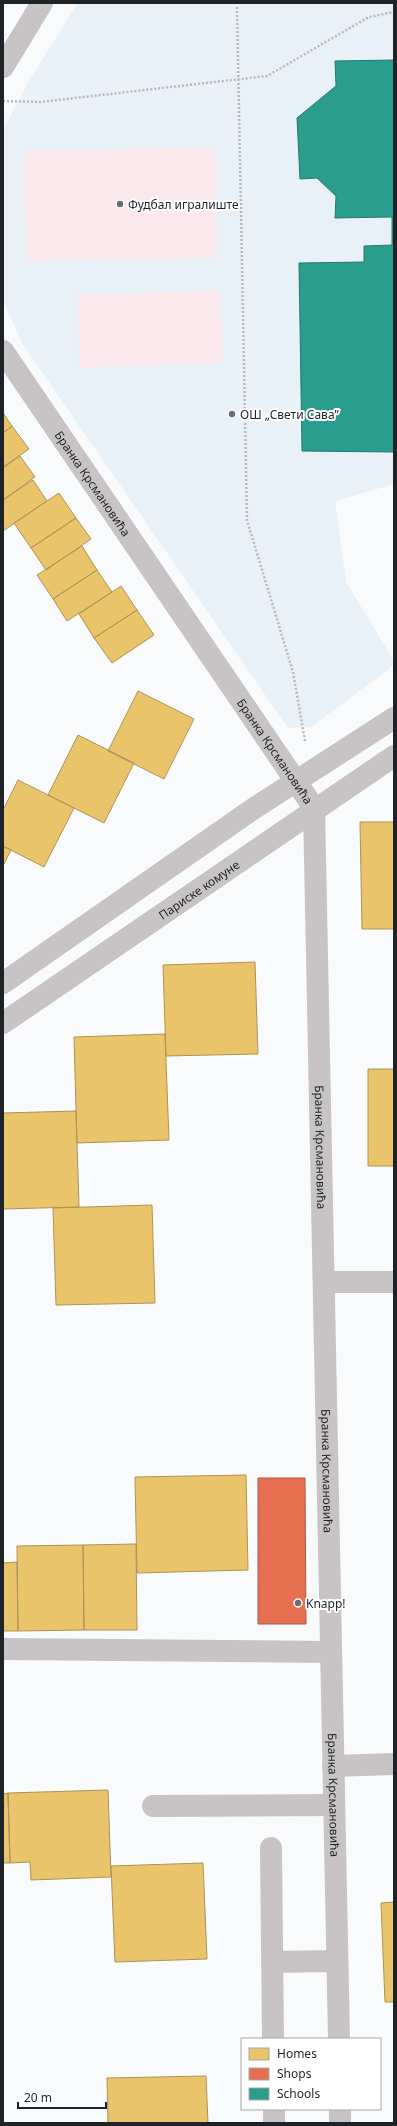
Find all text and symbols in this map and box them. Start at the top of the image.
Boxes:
place label: Фудбал игралиште [128,196,239,213]
marker: Фудбал игралиште [115,199,125,209]
place label: ОШ „Свети Сава” [240,406,339,423]
marker: ОШ „Свети Сава” [227,409,237,419]
street label: Бранка Крсмановића [51,427,135,539]
street label: Бранка Крсмановића [233,695,317,807]
street label: Париске комуне [155,855,243,923]
street label: Бранка Крсмановића [311,1085,331,1209]
street label: Бранка Крсмановића [318,1409,337,1533]
place label: Knapp! [306,1595,346,1612]
marker: Knapp! [293,1598,303,1608]
street label: Бранка Крсмановића [324,1733,344,1857]
legend [241,2038,381,2110]
text: Homes [277,2045,317,2062]
text: Shops [277,2065,312,2082]
scale bar [18,2084,106,2110]
text: Schools [277,2085,320,2102]
text: 20 m [24,2089,52,2106]

